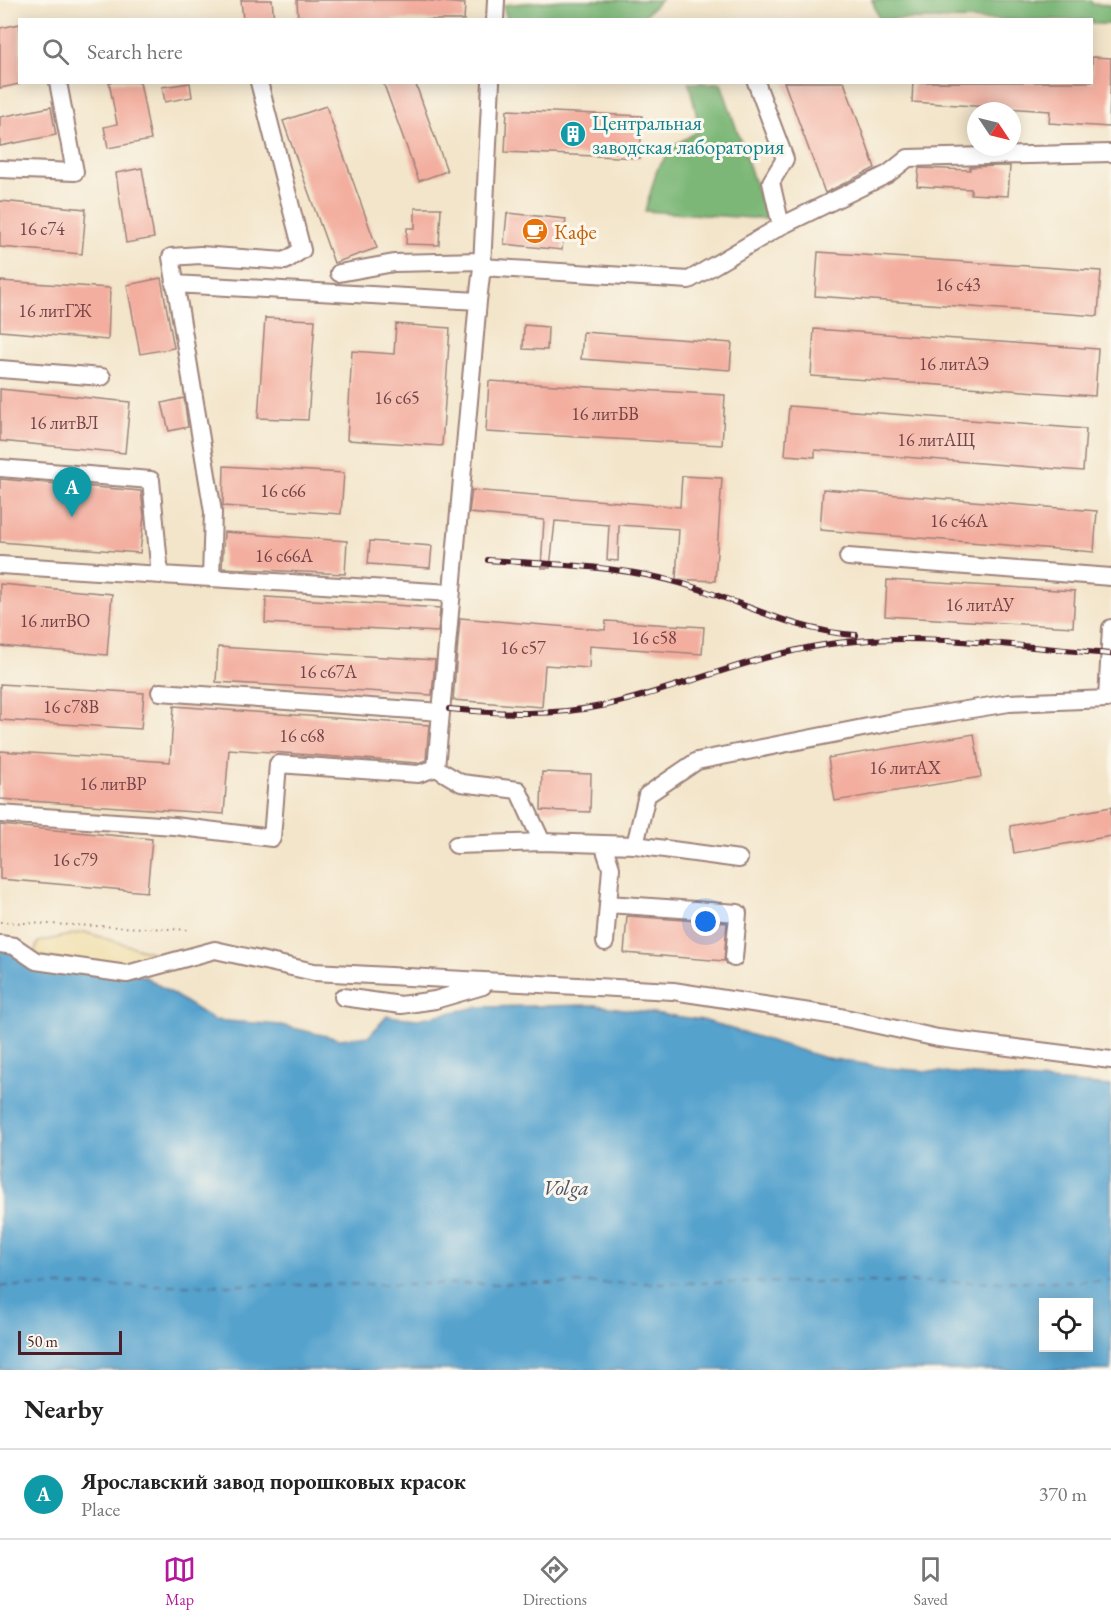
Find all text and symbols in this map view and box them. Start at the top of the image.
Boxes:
search box [18,18,1093,84]
icon: search [39,35,72,68]
text: Search here [87,37,182,66]
north arrow [967,102,1021,156]
place label: Центральная заводская лаборатория [592,109,784,160]
building icon: Центральная заводская лаборатория [558,119,588,149]
cafe icon: Кафе [520,216,550,246]
house number: 16 с74 [19,217,65,240]
place label: Кафе [554,218,597,245]
house number: 16 с43 [935,273,981,296]
house number: 16 литГЖ [18,299,92,322]
house number: 16 литАЭ [919,352,989,375]
house number: 16 с65 [374,386,420,409]
house number: 16 литБВ [571,402,639,425]
house number: 16 литВЛ [29,411,99,434]
house number: 16 литАЩ [897,428,975,451]
pin: A [52,468,92,517]
house number: 16 с66 [260,479,306,502]
house number: 16 с46А [930,509,989,532]
house number: 16 с66А [255,544,314,567]
house number: 16 литАУ [945,593,1015,616]
house number: 16 литВО [20,609,90,632]
house number: 16 с58 [631,626,677,649]
house number: 16 с57 [500,636,546,659]
house number: 16 с67А [299,660,358,683]
house number: 16 с78В [43,695,99,718]
house number: 16 с68 [279,724,325,747]
house number: 16 литАХ [869,756,941,779]
house number: 16 литВР [80,772,147,795]
house number: 16 с79 [52,848,98,871]
your location [691,907,720,936]
water label: Volga [543,1173,589,1202]
map controls [1039,1298,1093,1352]
button: locate [1039,1298,1093,1352]
scale bar [18,1328,122,1356]
text: 50 m [27,1331,58,1352]
text: Nearby [24,1392,104,1426]
text: Ярославский завод порошковых красок [81,1467,466,1496]
text: A [36,1481,51,1507]
text: 370 m [1039,1481,1087,1507]
text: Place [81,1496,120,1522]
tab: Map [163,1553,196,1610]
tab: Directions [523,1553,587,1610]
tab: Saved [913,1553,948,1610]

